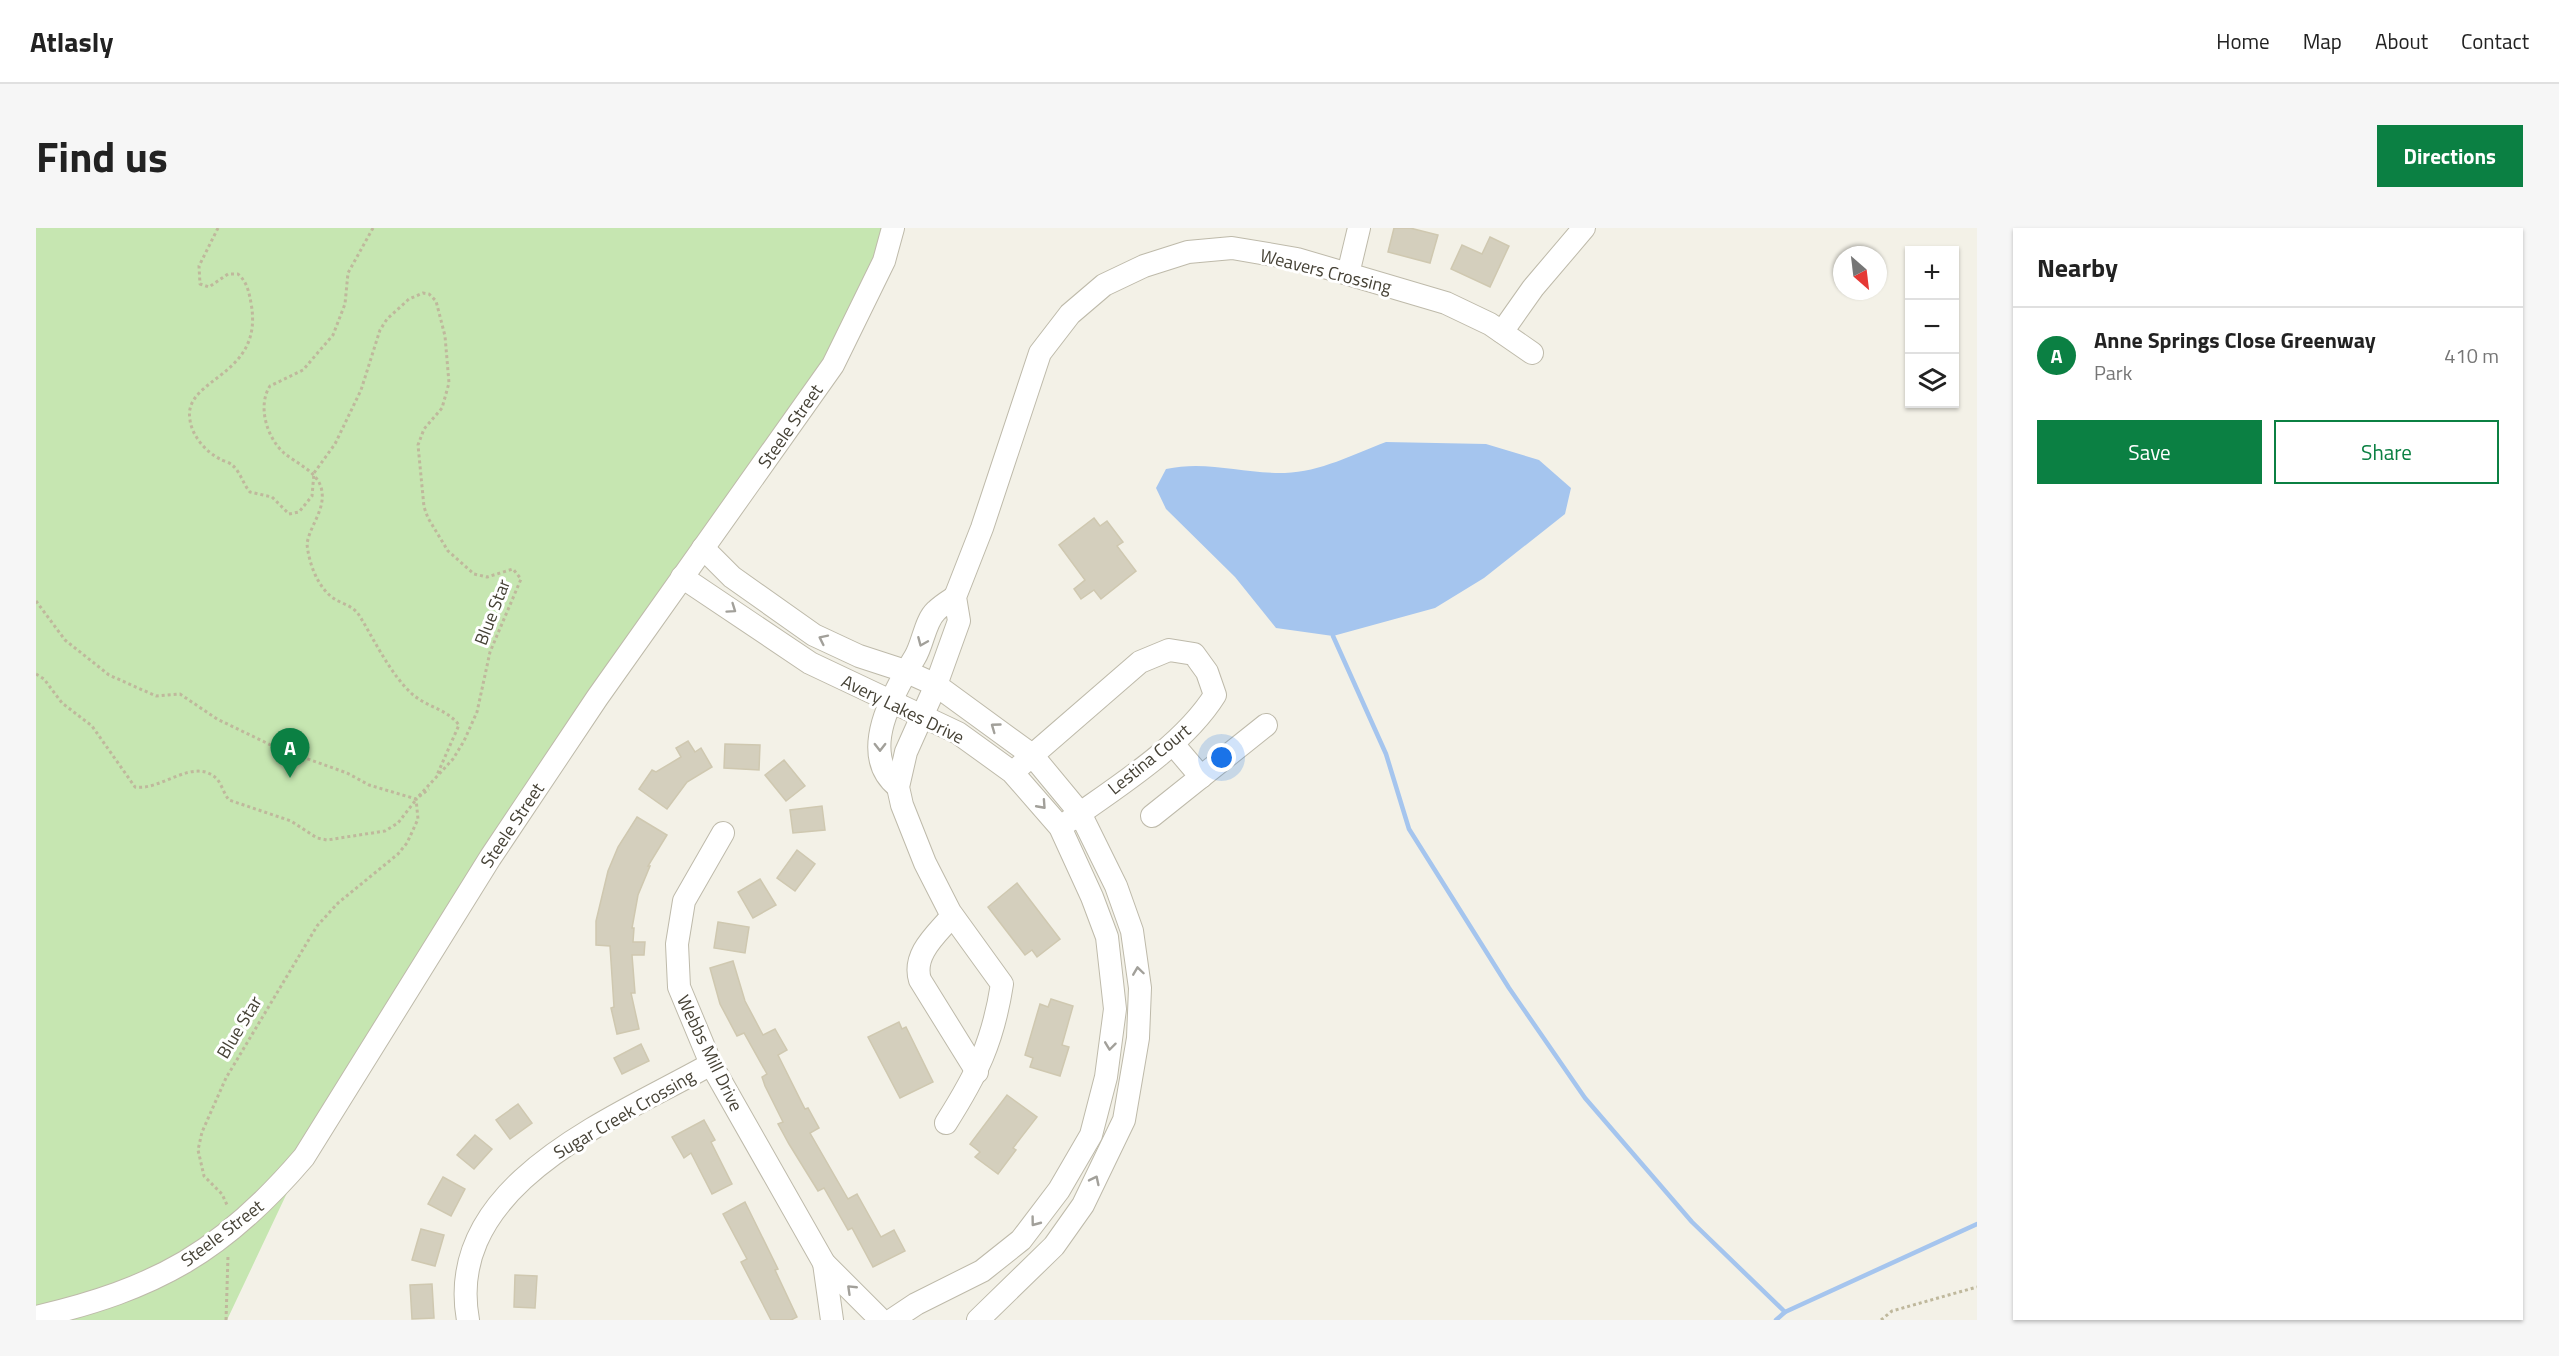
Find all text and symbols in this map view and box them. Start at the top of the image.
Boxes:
text: Atlasly [30,20,113,63]
text: Home [2216,25,2270,57]
text: Map [2303,25,2342,57]
text: About [2375,25,2428,57]
text: Contact [2461,25,2529,57]
text: Find us [36,124,168,188]
button: Directions [2377,125,2523,187]
street label: Weavers Crossing [1257,242,1395,300]
north arrow [1833,246,1887,300]
map controls [1905,246,1959,408]
button: + [1905,246,1959,300]
text: Nearby [2037,248,2118,287]
button: − [1905,300,1959,354]
text: Anne Springs Close Greenway [2094,323,2376,357]
text: A [2050,340,2063,371]
text: 410 m [2444,340,2499,371]
button: layers [1905,354,1959,408]
text: Park [2094,357,2132,388]
street label: Steele Street [751,378,829,474]
button: Save [2037,420,2262,484]
button: Share [2274,420,2499,484]
street label: Blue Star [467,575,517,649]
one-way arrow [725,602,736,613]
one-way arrow [819,635,829,646]
one-way arrow [917,636,929,647]
street label: Avery Lakes Drive [837,668,969,750]
street label: Lestina Court [1102,717,1197,801]
one-way arrow [991,723,1002,734]
pin: A [270,728,310,778]
one-way arrow [873,743,886,752]
your location [1207,743,1236,772]
street label: Steele Street [473,776,551,873]
one-way arrow [1035,798,1046,809]
one-way arrow [1132,967,1145,976]
street label: Blue Star [210,990,268,1064]
street label: Webbs Mill Drive [670,990,750,1116]
one-way arrow [1104,1041,1116,1050]
street label: Sugar Creek Crossing [548,1063,700,1165]
one-way arrow [1088,1175,1100,1186]
street label: Steele Street [175,1192,270,1273]
one-way arrow [1031,1215,1042,1226]
one-way arrow [848,1285,858,1296]

